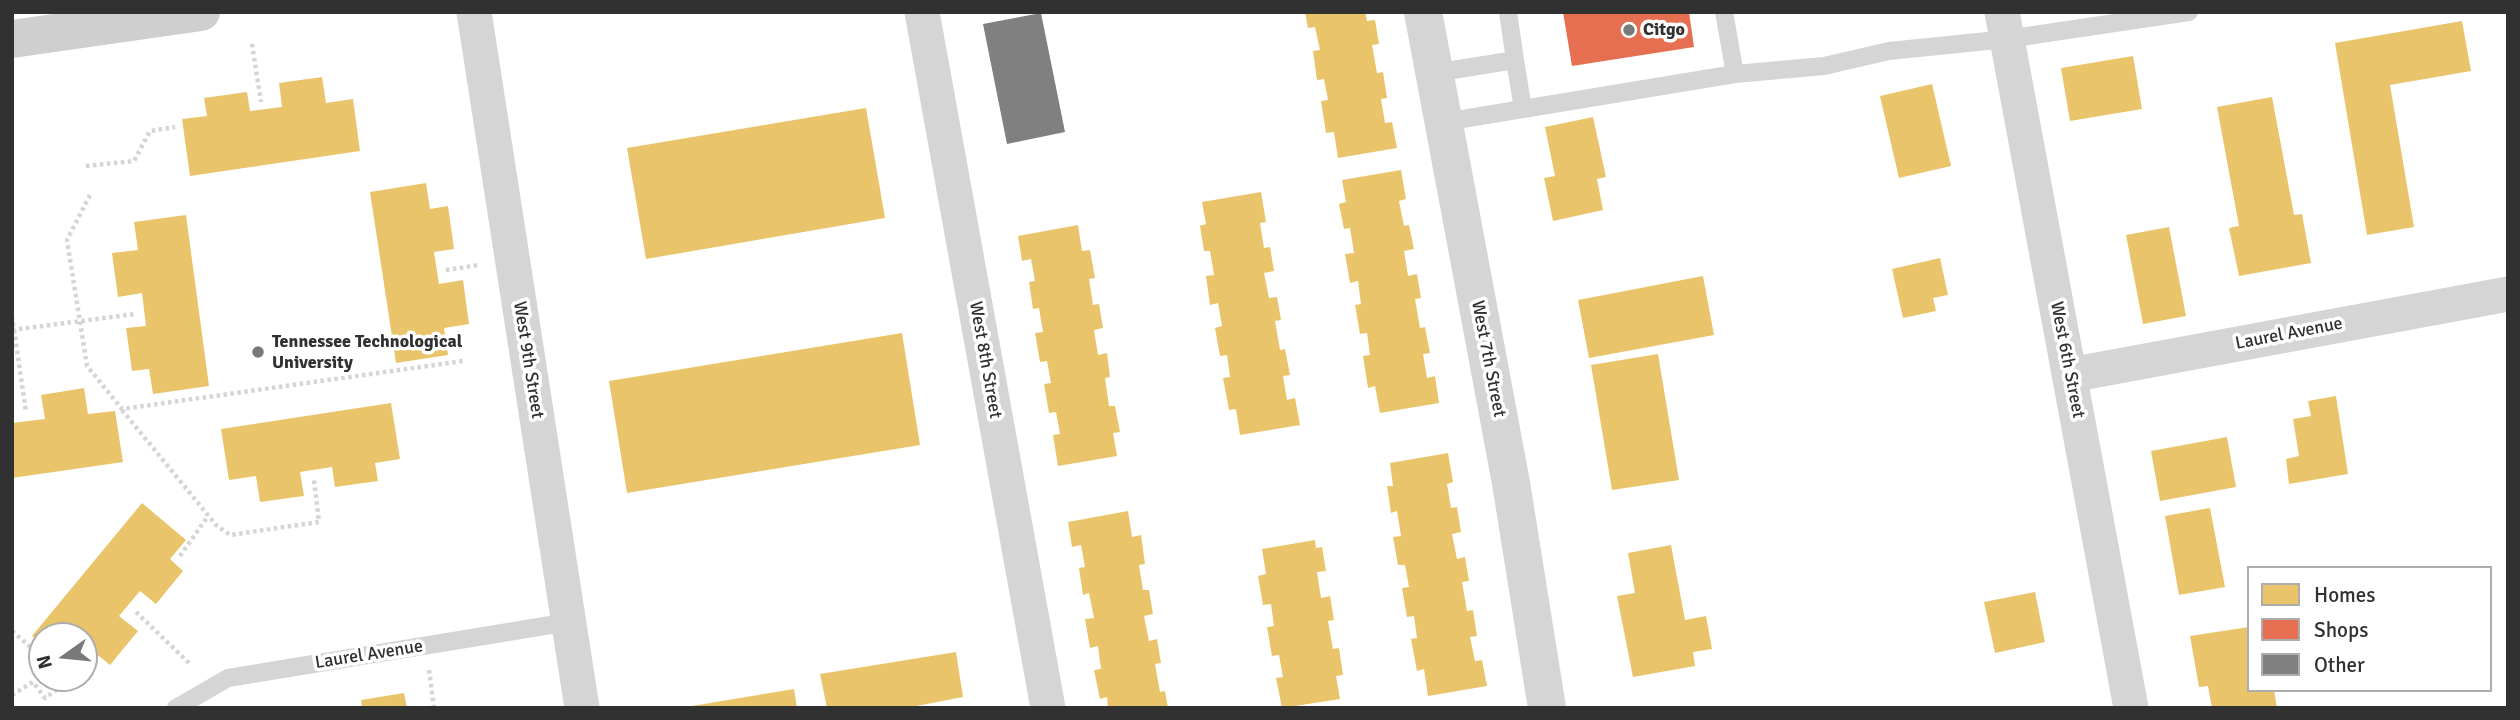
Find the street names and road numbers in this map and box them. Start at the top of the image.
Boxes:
street label: West 7th Street [1466,299,1510,419]
street label: West 9th Street [508,300,548,420]
street label: West 8th Street [964,300,1006,420]
street label: West 6th Street [2045,300,2089,420]
street label: Laurel Avenue [2233,313,2345,355]
street label: Laurel Avenue [313,636,425,674]

